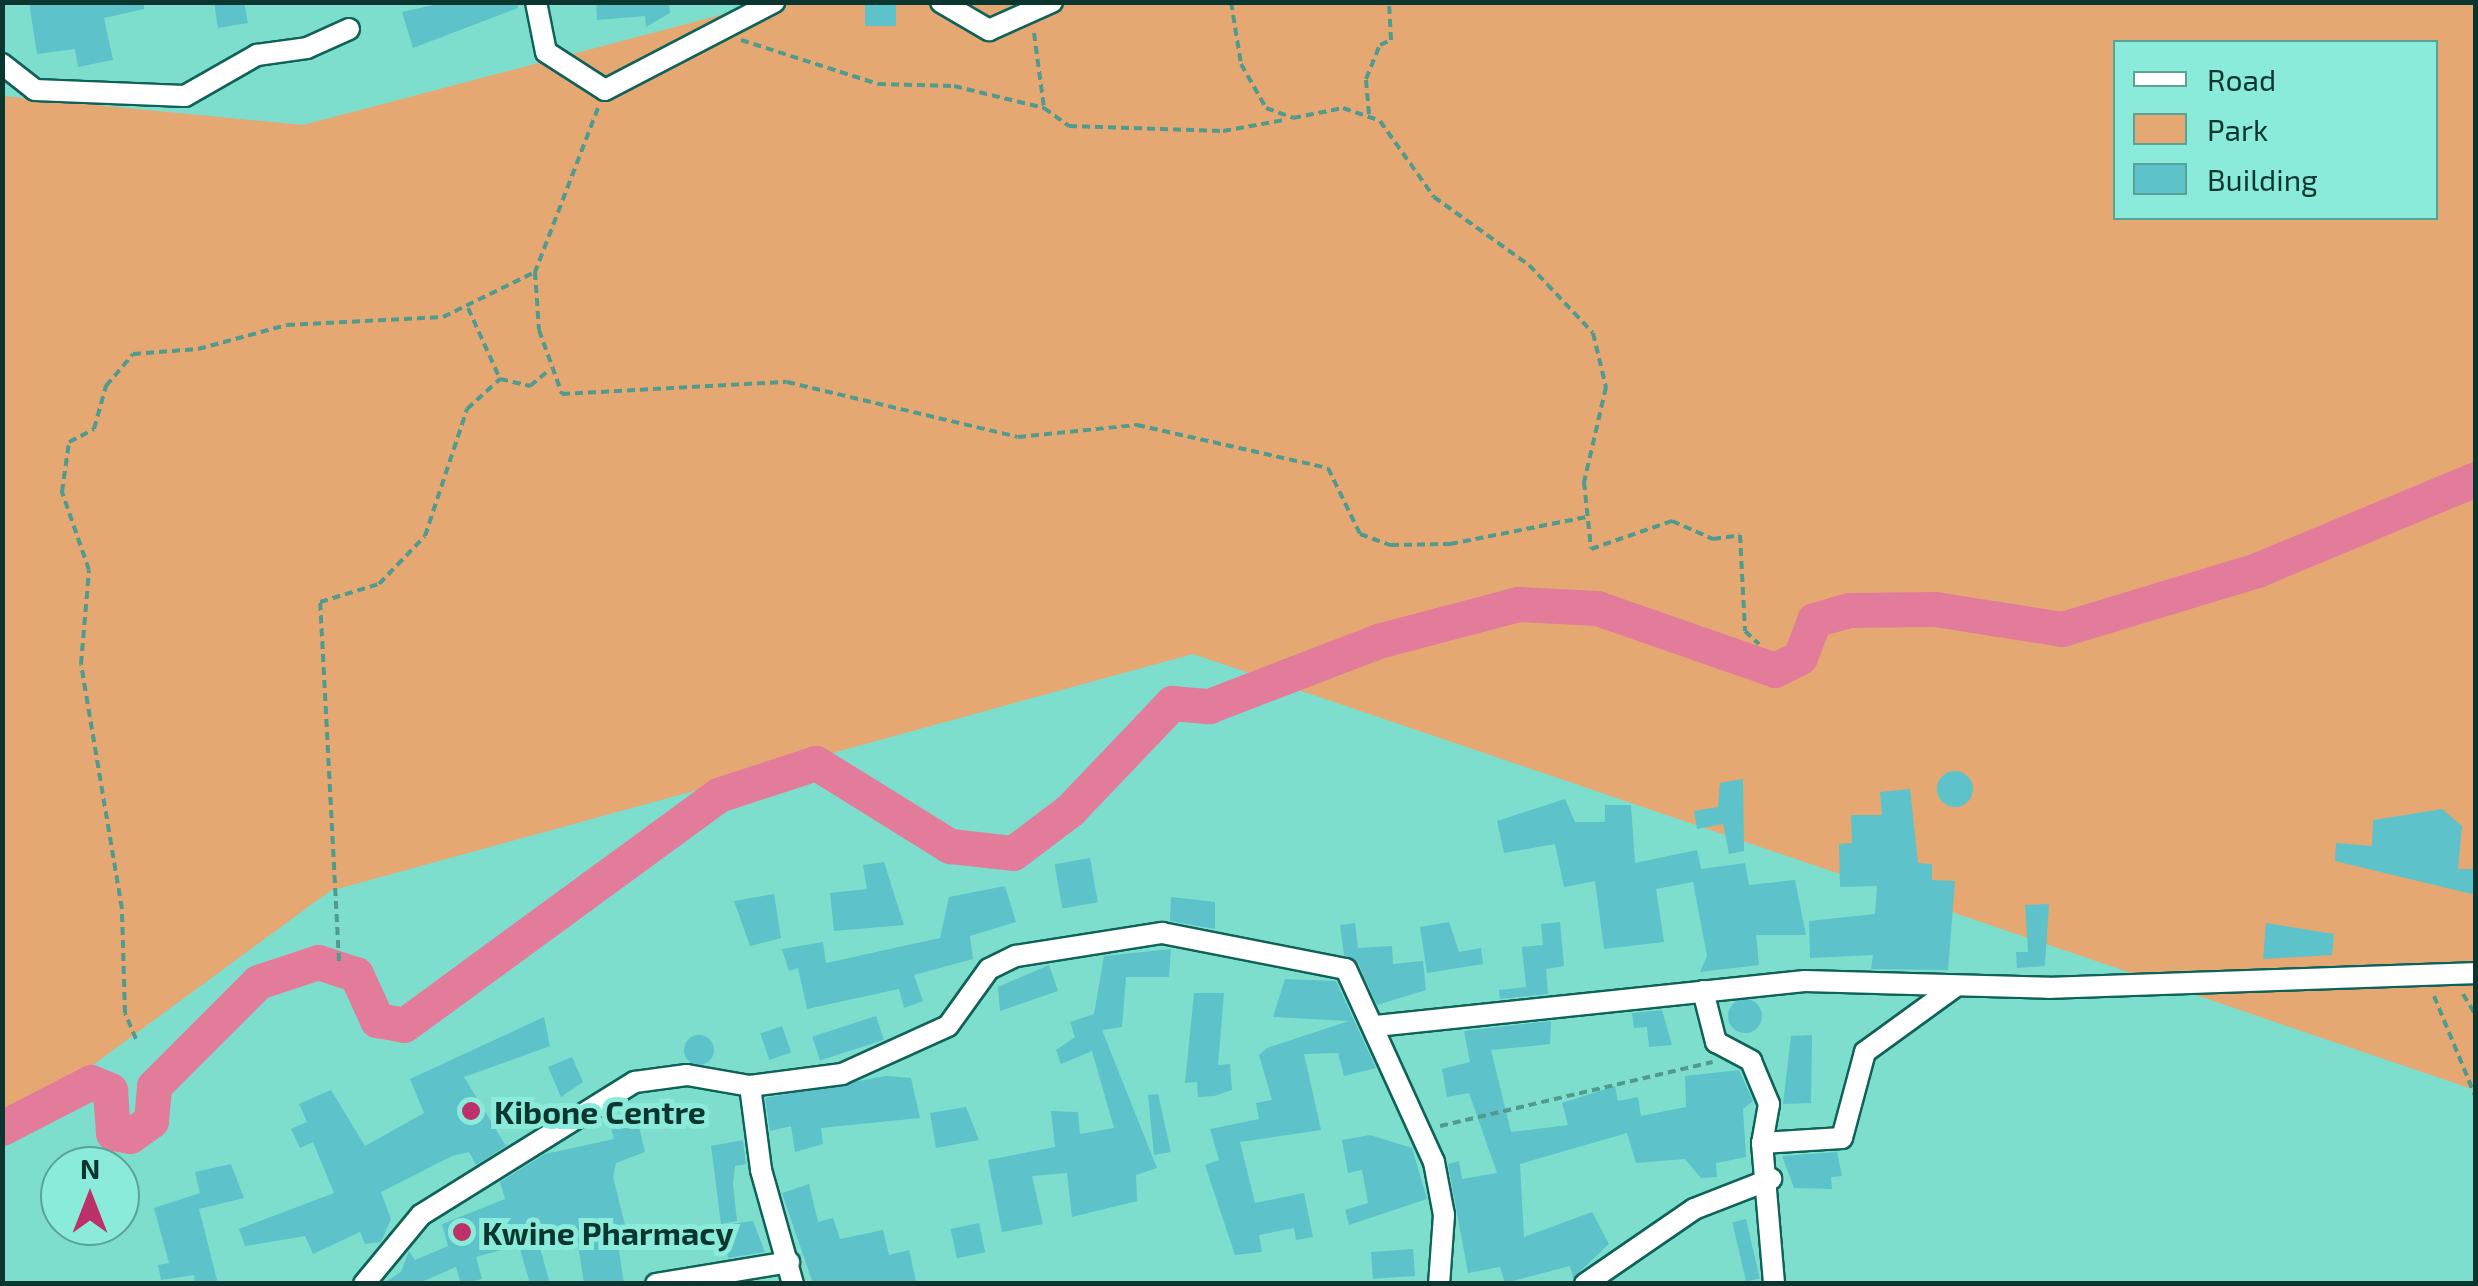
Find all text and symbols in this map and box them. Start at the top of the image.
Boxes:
legend [2113,40,2438,220]
text: Road [2207,61,2276,97]
text: Park [2207,111,2268,147]
text: Building [2207,161,2318,197]
place label: Kibone Centre [494,1092,706,1130]
marker: Kibone Centre [458,1098,484,1124]
north arrow [40,1146,140,1246]
text: N [80,1151,100,1185]
place label: Kwine Pharmacy [482,1213,734,1251]
marker: Kwine Pharmacy [451,1221,473,1243]

